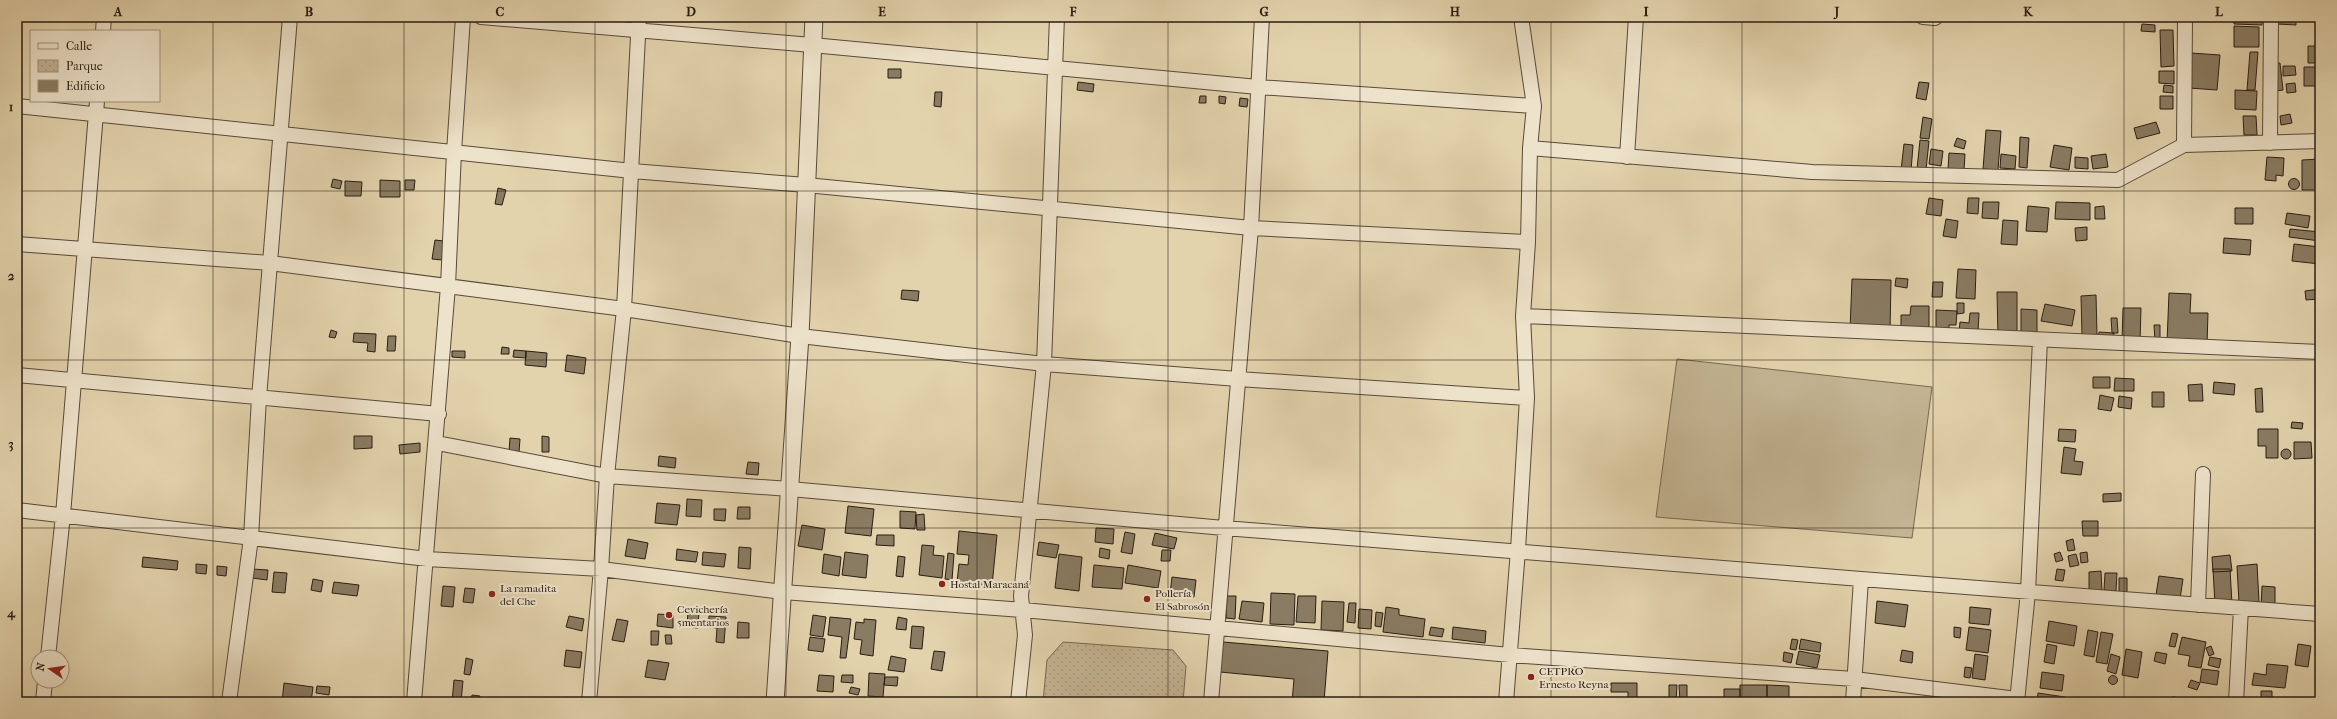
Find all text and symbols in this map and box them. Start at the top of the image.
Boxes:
text: A [113,4,123,19]
text: B [305,4,314,19]
text: C [496,4,505,19]
text: D [686,4,696,19]
text: E [878,4,886,19]
text: F [1069,4,1077,19]
text: G [1259,4,1269,19]
text: H [1450,4,1461,19]
text: I [1643,4,1649,19]
text: J [1833,4,1840,20]
text: K [2023,4,2034,19]
text: L [2215,4,2224,19]
legend [30,30,160,102]
text: Calle [66,39,92,53]
text: Parque [66,59,103,73]
text: Edificio [66,79,105,93]
text: 1 [9,99,14,114]
text: 2 [8,268,15,283]
text: 3 [8,436,14,452]
place label: Hostal Maracaná [950,578,1030,591]
marker: Hostal Maracaná [937,579,947,589]
place label: La ramadita del Che [500,582,557,608]
place label: Pollería El Sabrosón [1155,587,1210,613]
marker: La ramadita del Che [487,589,497,599]
marker: Pollería El Sabrosón [1142,594,1152,604]
place label: Cevichería 5mentarios [677,603,729,629]
text: 4 [6,605,16,621]
marker: Cevichería 5mentarios [664,610,674,620]
north arrow [30,649,70,689]
text: N [33,661,48,672]
place label: CETPRO Ernesto Reyna [1539,665,1609,691]
marker: CETPRO Ernesto Reyna [1526,672,1536,682]

